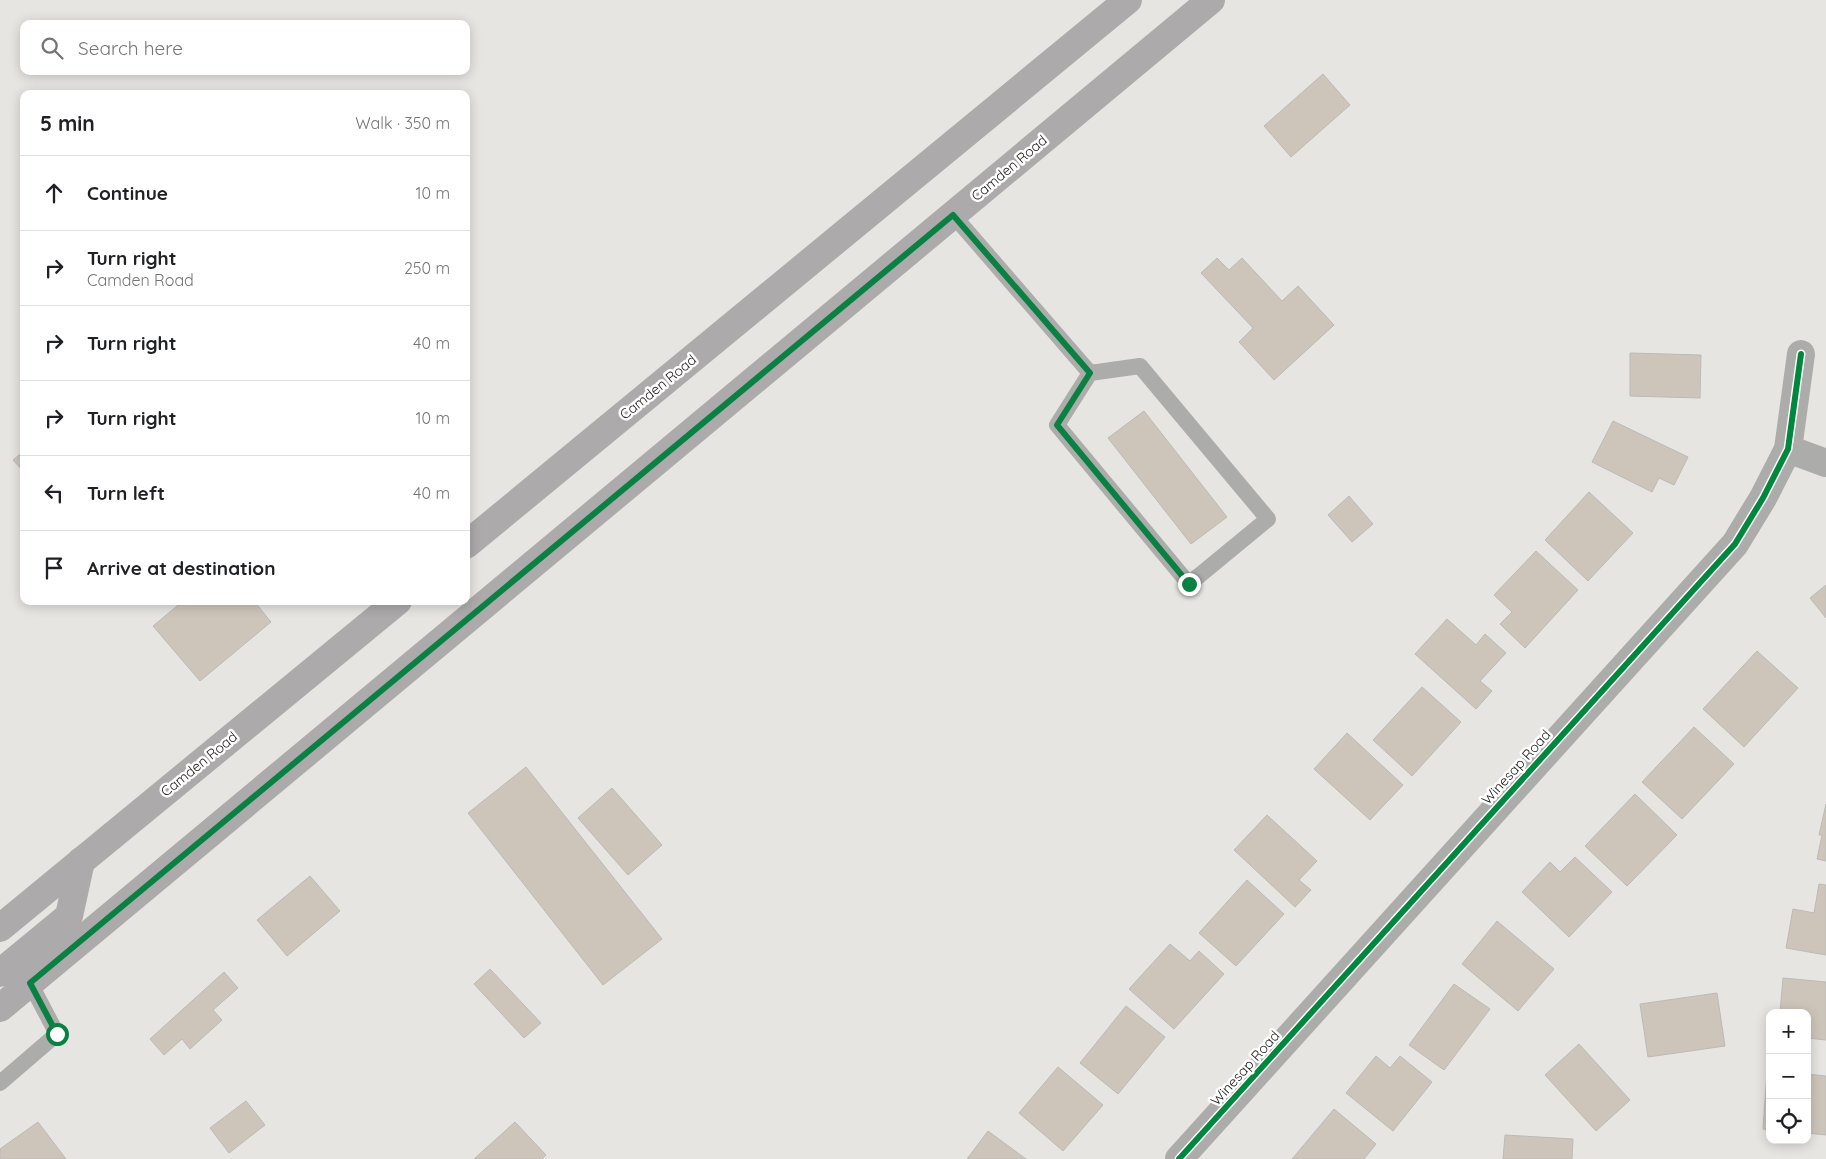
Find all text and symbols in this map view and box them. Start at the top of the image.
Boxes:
search box [20,20,470,75]
icon: search [38,34,66,62]
text: Search here [78,36,183,60]
text: 5 min [40,110,95,136]
text: Walk · 350 m [355,113,450,133]
street label: Camden Road [967,131,1051,205]
icon: ahead [40,179,68,207]
text: Continue [87,181,168,205]
text: 10 m [416,183,450,203]
text: Turn right [87,246,176,270]
icon: right [40,254,68,282]
text: 250 m [404,258,450,278]
text: Camden Road [87,270,194,290]
icon: right [40,329,68,357]
text: Turn right [87,331,176,355]
text: 40 m [413,333,450,353]
street label: Camden Road [616,351,700,423]
icon: right [40,404,68,432]
text: Turn right [87,406,176,430]
text: 10 m [416,408,450,428]
icon: left [40,479,68,507]
text: Turn left [87,481,165,505]
text: 40 m [413,483,450,503]
icon: arrive [40,554,68,582]
text: Arrive at destination [87,556,276,580]
route end [1178,573,1201,596]
street label: Winesap Road [1478,726,1554,808]
street label: Camden Road [157,728,241,800]
map controls [1766,1009,1811,1144]
button: + [1766,1009,1811,1054]
route start [46,1023,69,1046]
street label: Winesap Road [1207,1027,1283,1109]
button: − [1766,1054,1811,1099]
button: locate [1766,1099,1811,1144]

